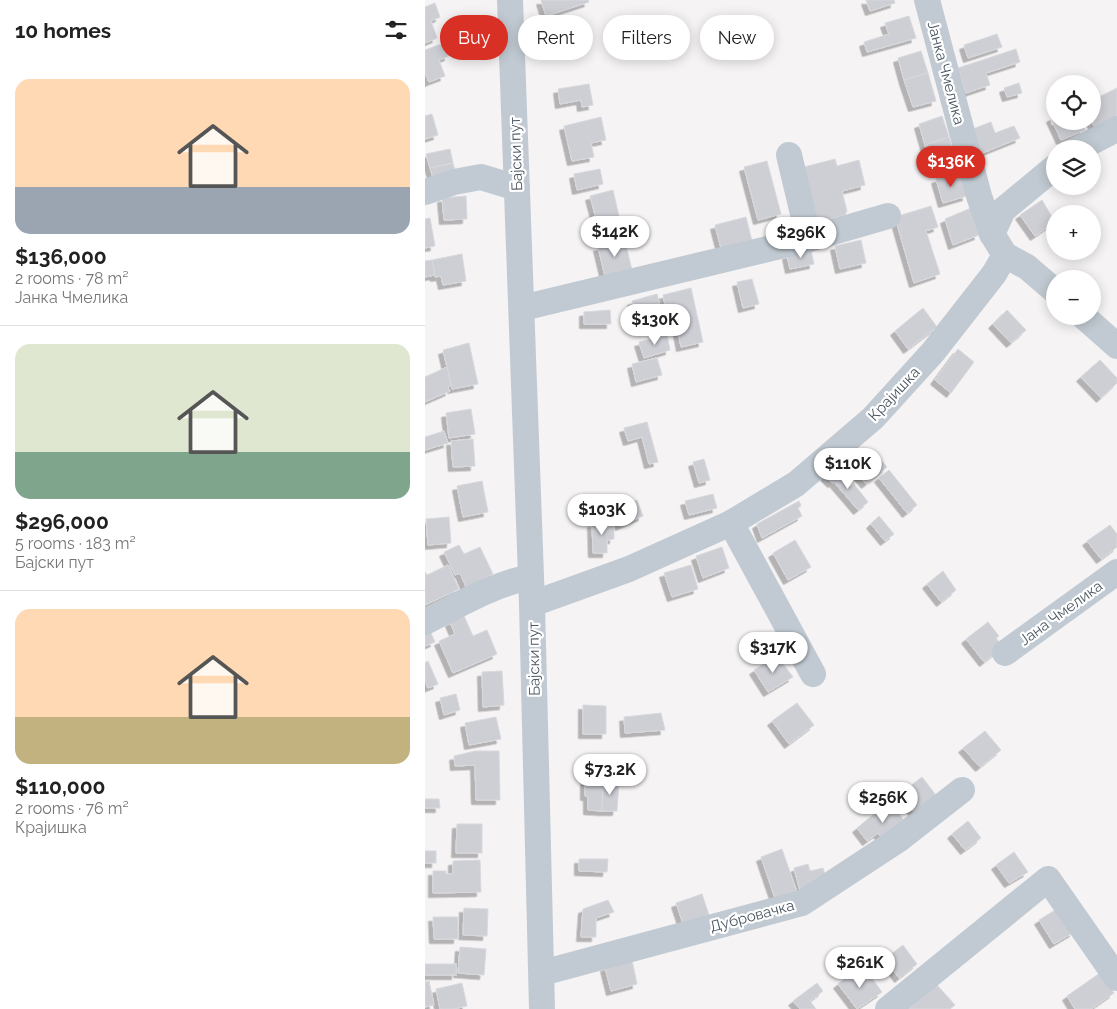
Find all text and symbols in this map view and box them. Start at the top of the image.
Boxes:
chip: Buy [440,15,508,60]
chip: Rent [518,15,593,60]
chip: Filters [603,15,690,60]
chip: New [700,15,774,60]
icon: filters [382,16,410,44]
text: 10 homes [15,18,111,43]
street label: Јанка Чмелика [924,19,968,127]
map controls [1046,75,1101,325]
button: locate [1046,75,1101,130]
icon: home [168,111,258,201]
street label: Бајски пут [506,117,526,191]
button: layers [1046,140,1101,195]
pin: $136K [916,146,986,188]
text: $136K [927,152,975,171]
button: + [1046,205,1101,260]
pin: $142K [580,216,650,258]
pin: $296K [766,216,836,259]
text: $142K [592,222,638,241]
text: $296K [776,223,826,242]
text: $136,000 [15,244,107,269]
text: 2 rooms · 78 m² [15,269,128,288]
button: − [1046,270,1101,325]
text: Јанка Чмелика [15,288,128,307]
pin: $130K [620,304,690,346]
text: $130K [631,310,679,329]
street label: Крајишка [865,363,923,425]
icon: home [168,377,258,467]
pin: $110K [813,448,883,490]
text: $110K [825,454,871,473]
pin: $103K [567,494,637,536]
text: $103K [578,500,626,519]
text: $296,000 [15,509,109,534]
text: 5 rooms · 183 m² [15,534,136,553]
text: Бајски пут [15,553,94,572]
street label: Јана Чмелика [1016,577,1106,649]
street label: Бајски пут [524,622,544,696]
pin: $317K [738,632,808,674]
text: $317K [750,638,796,657]
icon: home [168,642,258,732]
pin: $73.2K [569,754,651,796]
text: $73.2K [584,760,636,779]
text: $110,000 [15,774,106,799]
pin: $256K [848,782,918,824]
text: $256K [859,788,907,807]
text: 2 rooms · 76 m² [15,799,129,818]
text: Крајишка [15,818,87,837]
street label: Дубровачка [708,896,796,936]
pin: $261K [825,946,895,989]
text: $261K [836,953,884,972]

